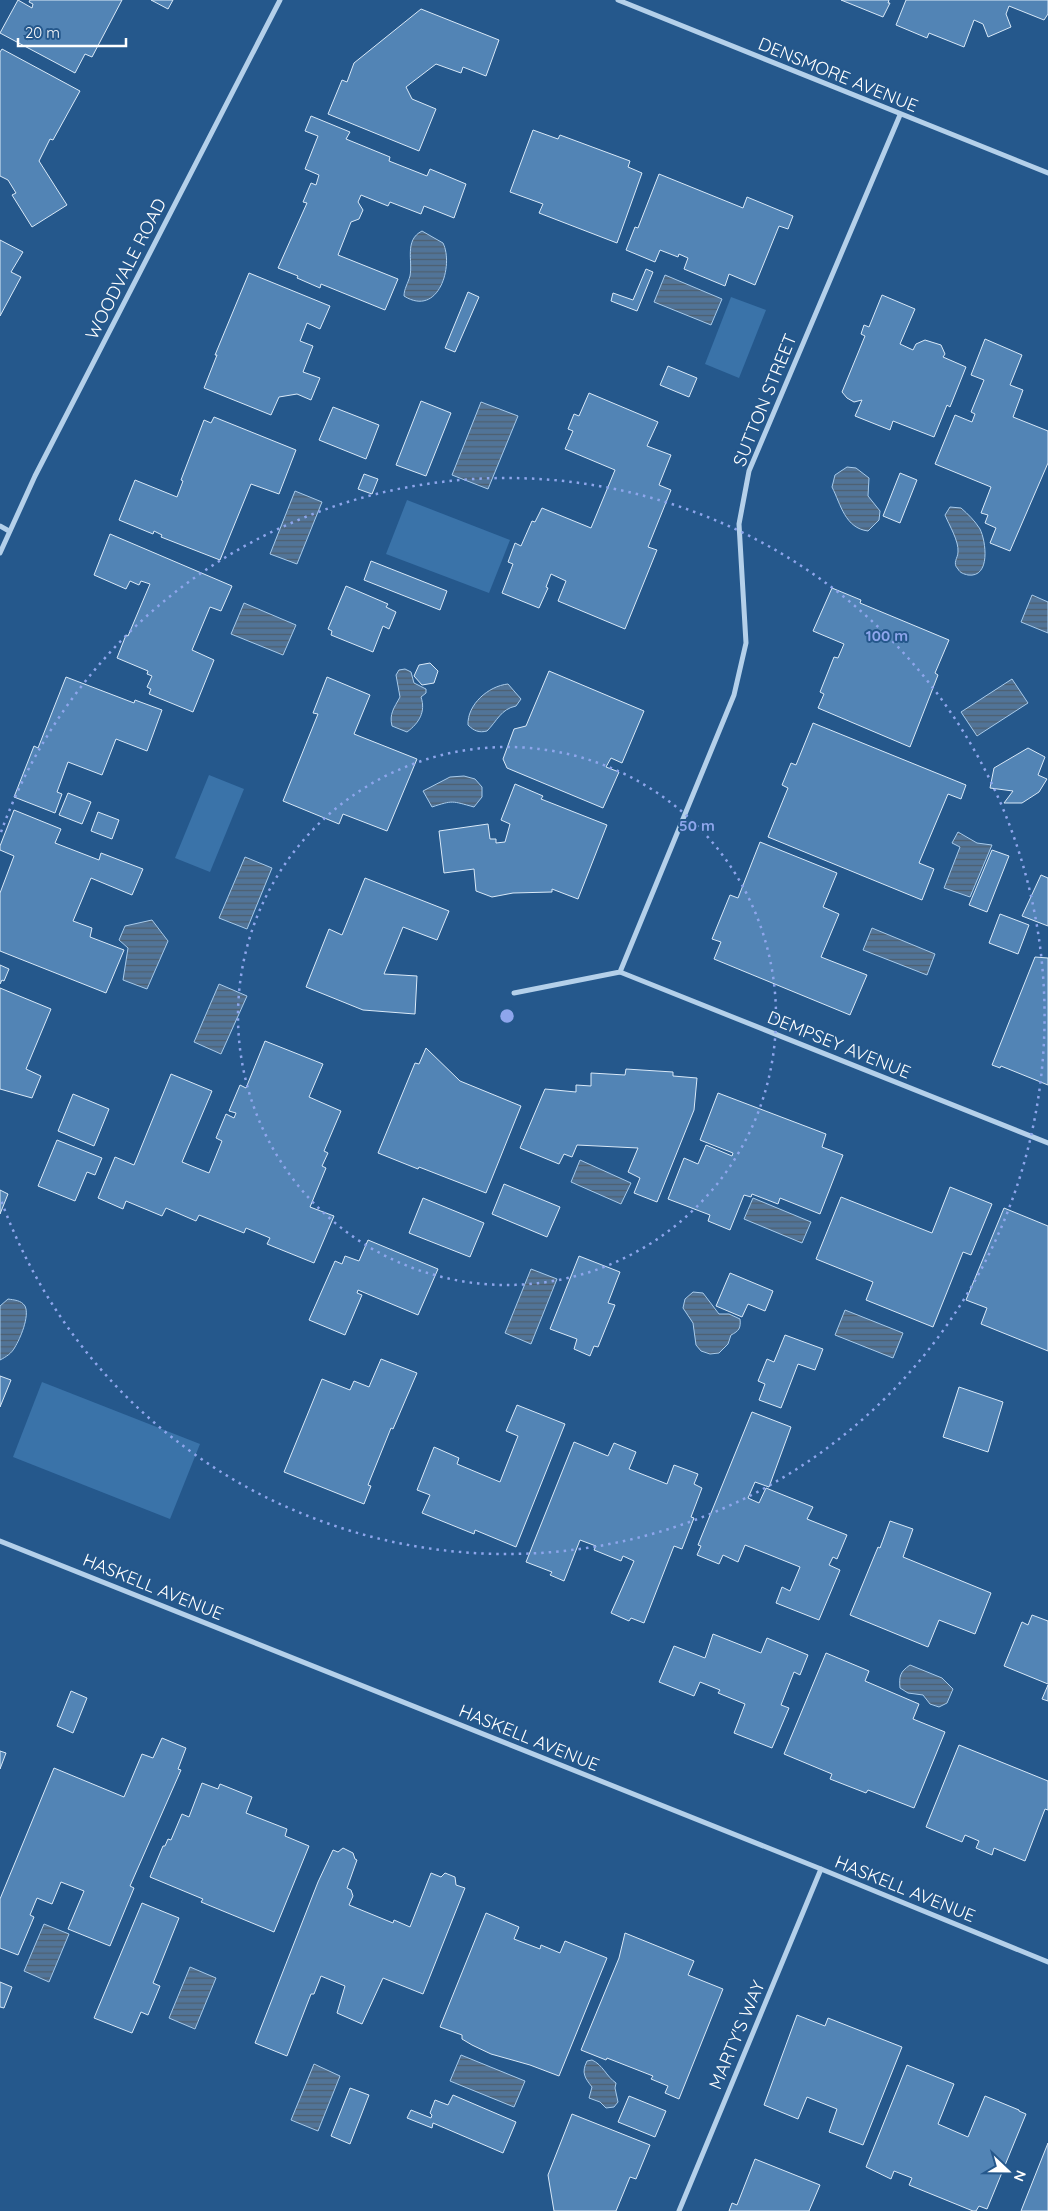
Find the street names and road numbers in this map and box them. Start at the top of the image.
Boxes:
street label: DENSMORE AVENUE [755,32,922,117]
street label: WOODVALE ROAD [80,194,171,343]
street label: SUTTON STREET [727,330,802,470]
street label: DEMPSEY AVENUE [764,1005,914,1084]
street label: HASKELL AVENUE [80,1548,227,1625]
street label: HASKELL AVENUE [456,1699,603,1776]
street label: HASKELL AVENUE [832,1850,979,1927]
street label: MARTY'S WAY [703,1977,770,2093]

